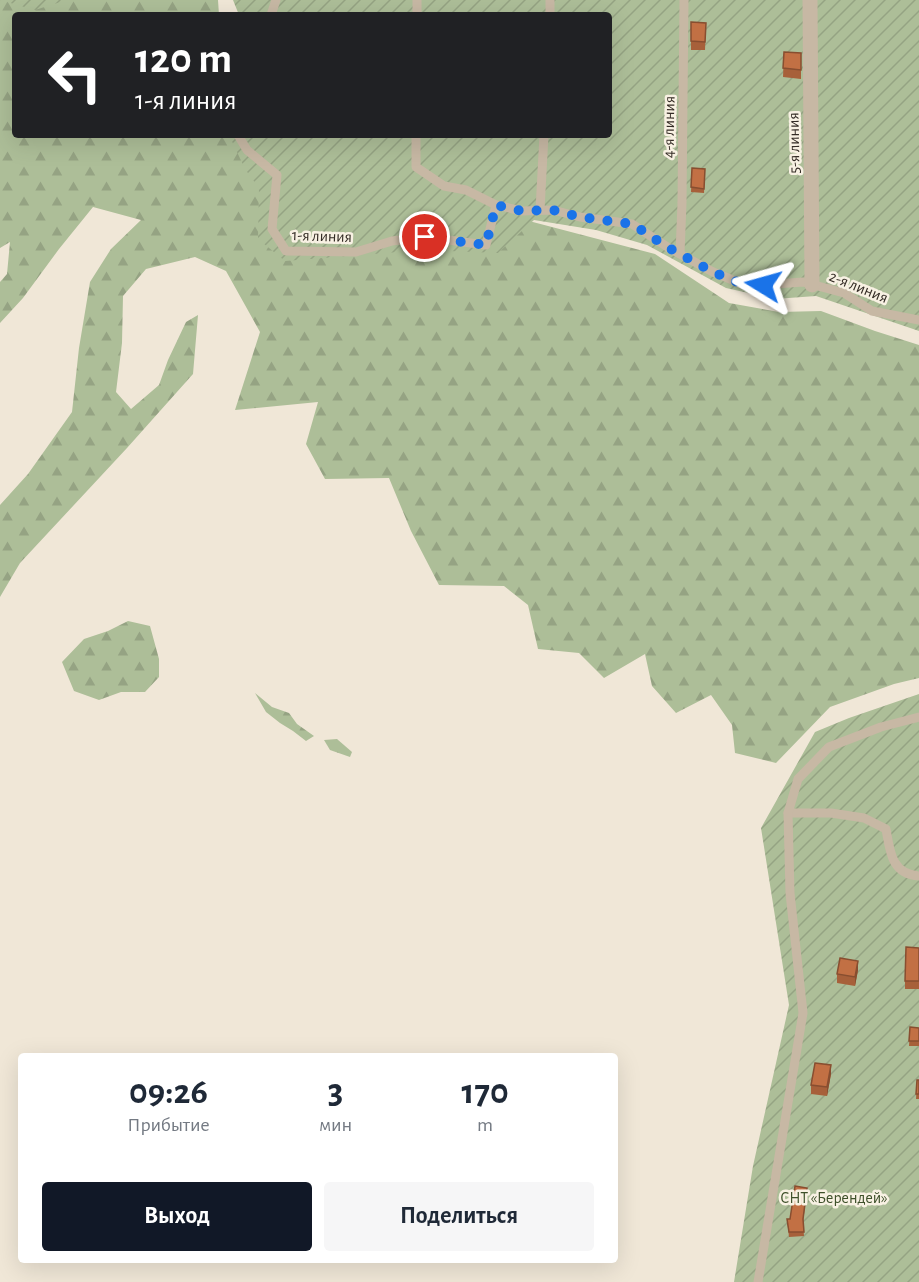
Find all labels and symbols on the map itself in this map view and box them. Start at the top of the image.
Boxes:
street label: 4-я линия [660,96,678,158]
street label: 5-я линия [785,112,803,174]
pin [399,211,450,262]
street label: 1-я линия [292,227,352,245]
position arrow [731,253,795,317]
street label: 2-я линия [827,268,890,306]
park label: СНТ «Берендей» [780,1190,888,1206]

